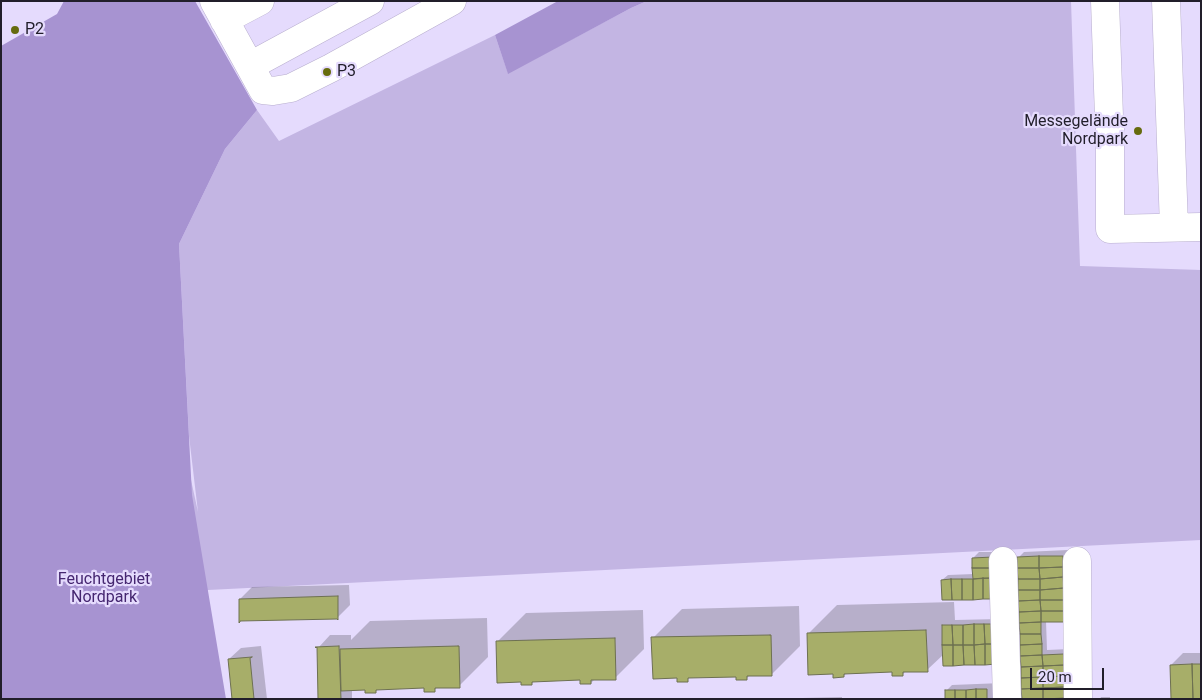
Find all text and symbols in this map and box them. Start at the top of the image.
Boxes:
place label: P2 [25,20,44,40]
marker: P2 [9,24,21,36]
place label: P3 [337,62,356,82]
marker: P3 [321,66,333,78]
place label: Messegelände Nordpark [1024,112,1128,150]
marker: Messegelände Nordpark [1132,125,1144,137]
park label: Feuchtgebiet Nordpark [58,570,150,608]
scale bar [1032,658,1106,690]
text: 20 m [1038,668,1072,686]

